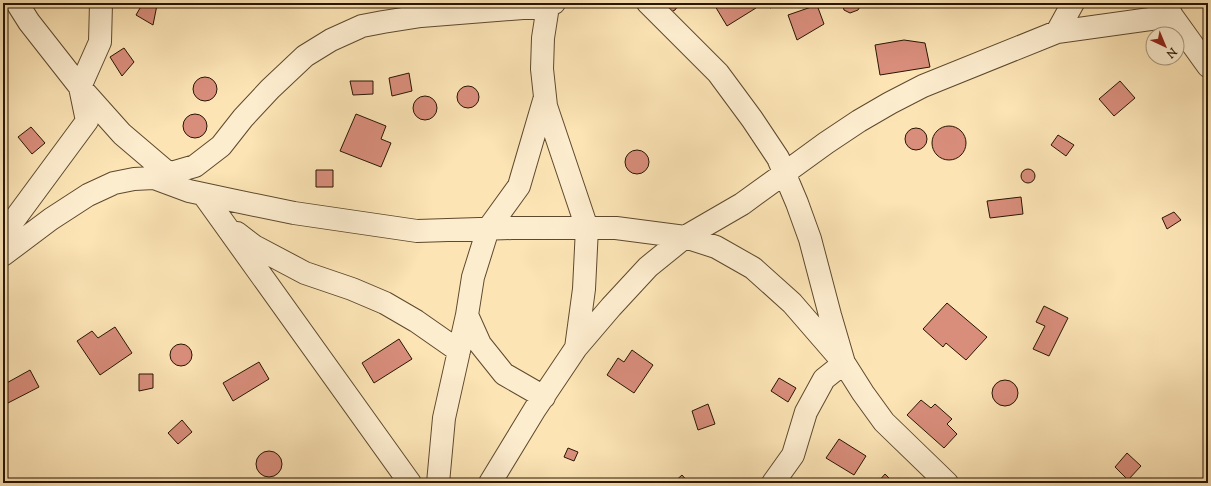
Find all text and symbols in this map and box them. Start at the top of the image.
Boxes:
north arrow [1145,26,1185,66]
text: N [1162,43,1181,61]

